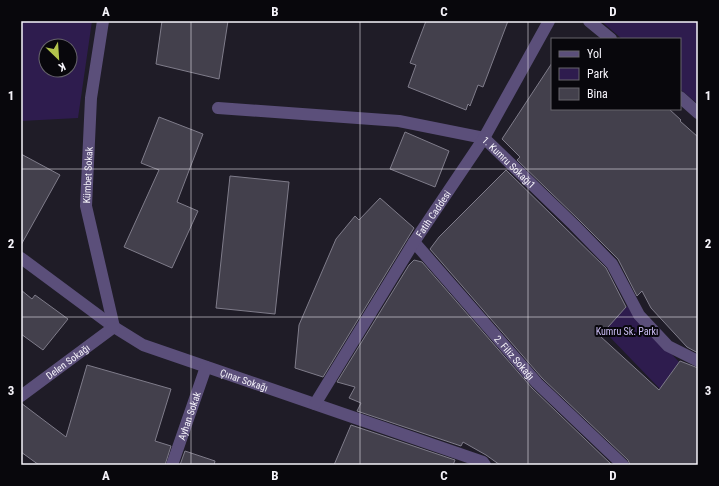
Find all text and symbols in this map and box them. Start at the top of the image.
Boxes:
text: A [102,4,110,19]
text: B [271,4,279,19]
text: C [440,4,448,19]
text: D [609,4,617,19]
north arrow [38,38,78,78]
legend [551,38,681,110]
text: Yol [587,47,602,61]
text: K [56,59,68,74]
text: Park [587,67,609,81]
text: Bina [587,87,608,101]
text: 1 [8,88,14,103]
text: 1 [705,88,711,103]
street label: 1. Kumru Sokağı1 [480,134,538,191]
street label: Kümbet Sokak [81,146,95,204]
street label: Fatih Caddesi [414,189,453,239]
text: 2 [8,236,15,251]
text: 2 [705,236,712,251]
park label: Kumru Sk. Parkı [596,326,658,337]
street label: 2. Filiz Sokağı [492,333,536,382]
street label: Delen Sokağı [44,342,92,382]
street label: Çınar Sokağı [219,367,269,394]
text: 3 [8,383,14,398]
text: 3 [705,383,711,398]
street label: Ayhan Sokak [176,390,203,442]
text: A [102,468,110,483]
text: B [271,468,279,483]
text: C [440,468,448,483]
text: D [609,468,617,483]

